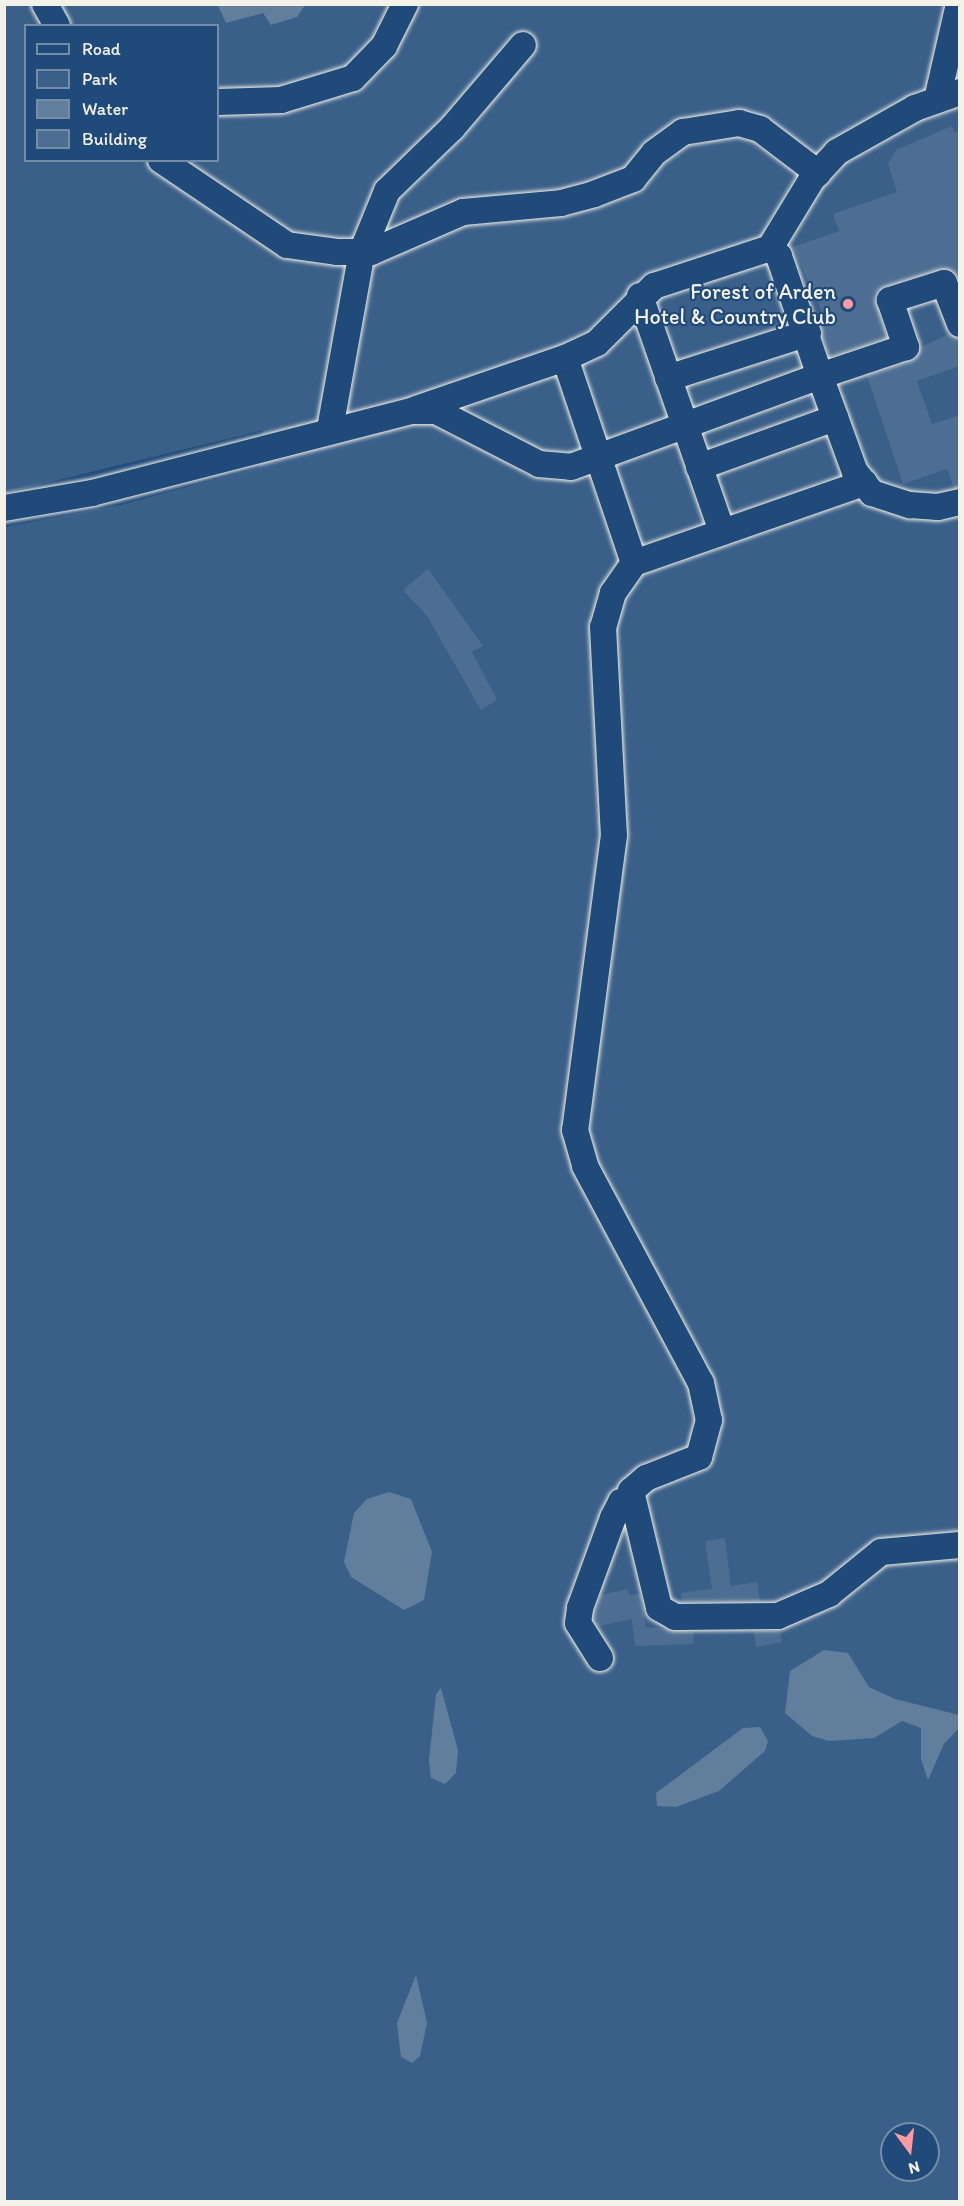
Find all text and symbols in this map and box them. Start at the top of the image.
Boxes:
legend [24,24,219,162]
text: Road [82,38,121,60]
text: Park [82,68,117,90]
text: Water [82,98,128,120]
text: Building [82,128,147,150]
place label: Forest of Arden Hotel & Country Club [635,278,836,330]
marker: Forest of Arden Hotel & Country Club [841,297,855,311]
north arrow [880,2122,940,2182]
text: N [907,2157,922,2179]

